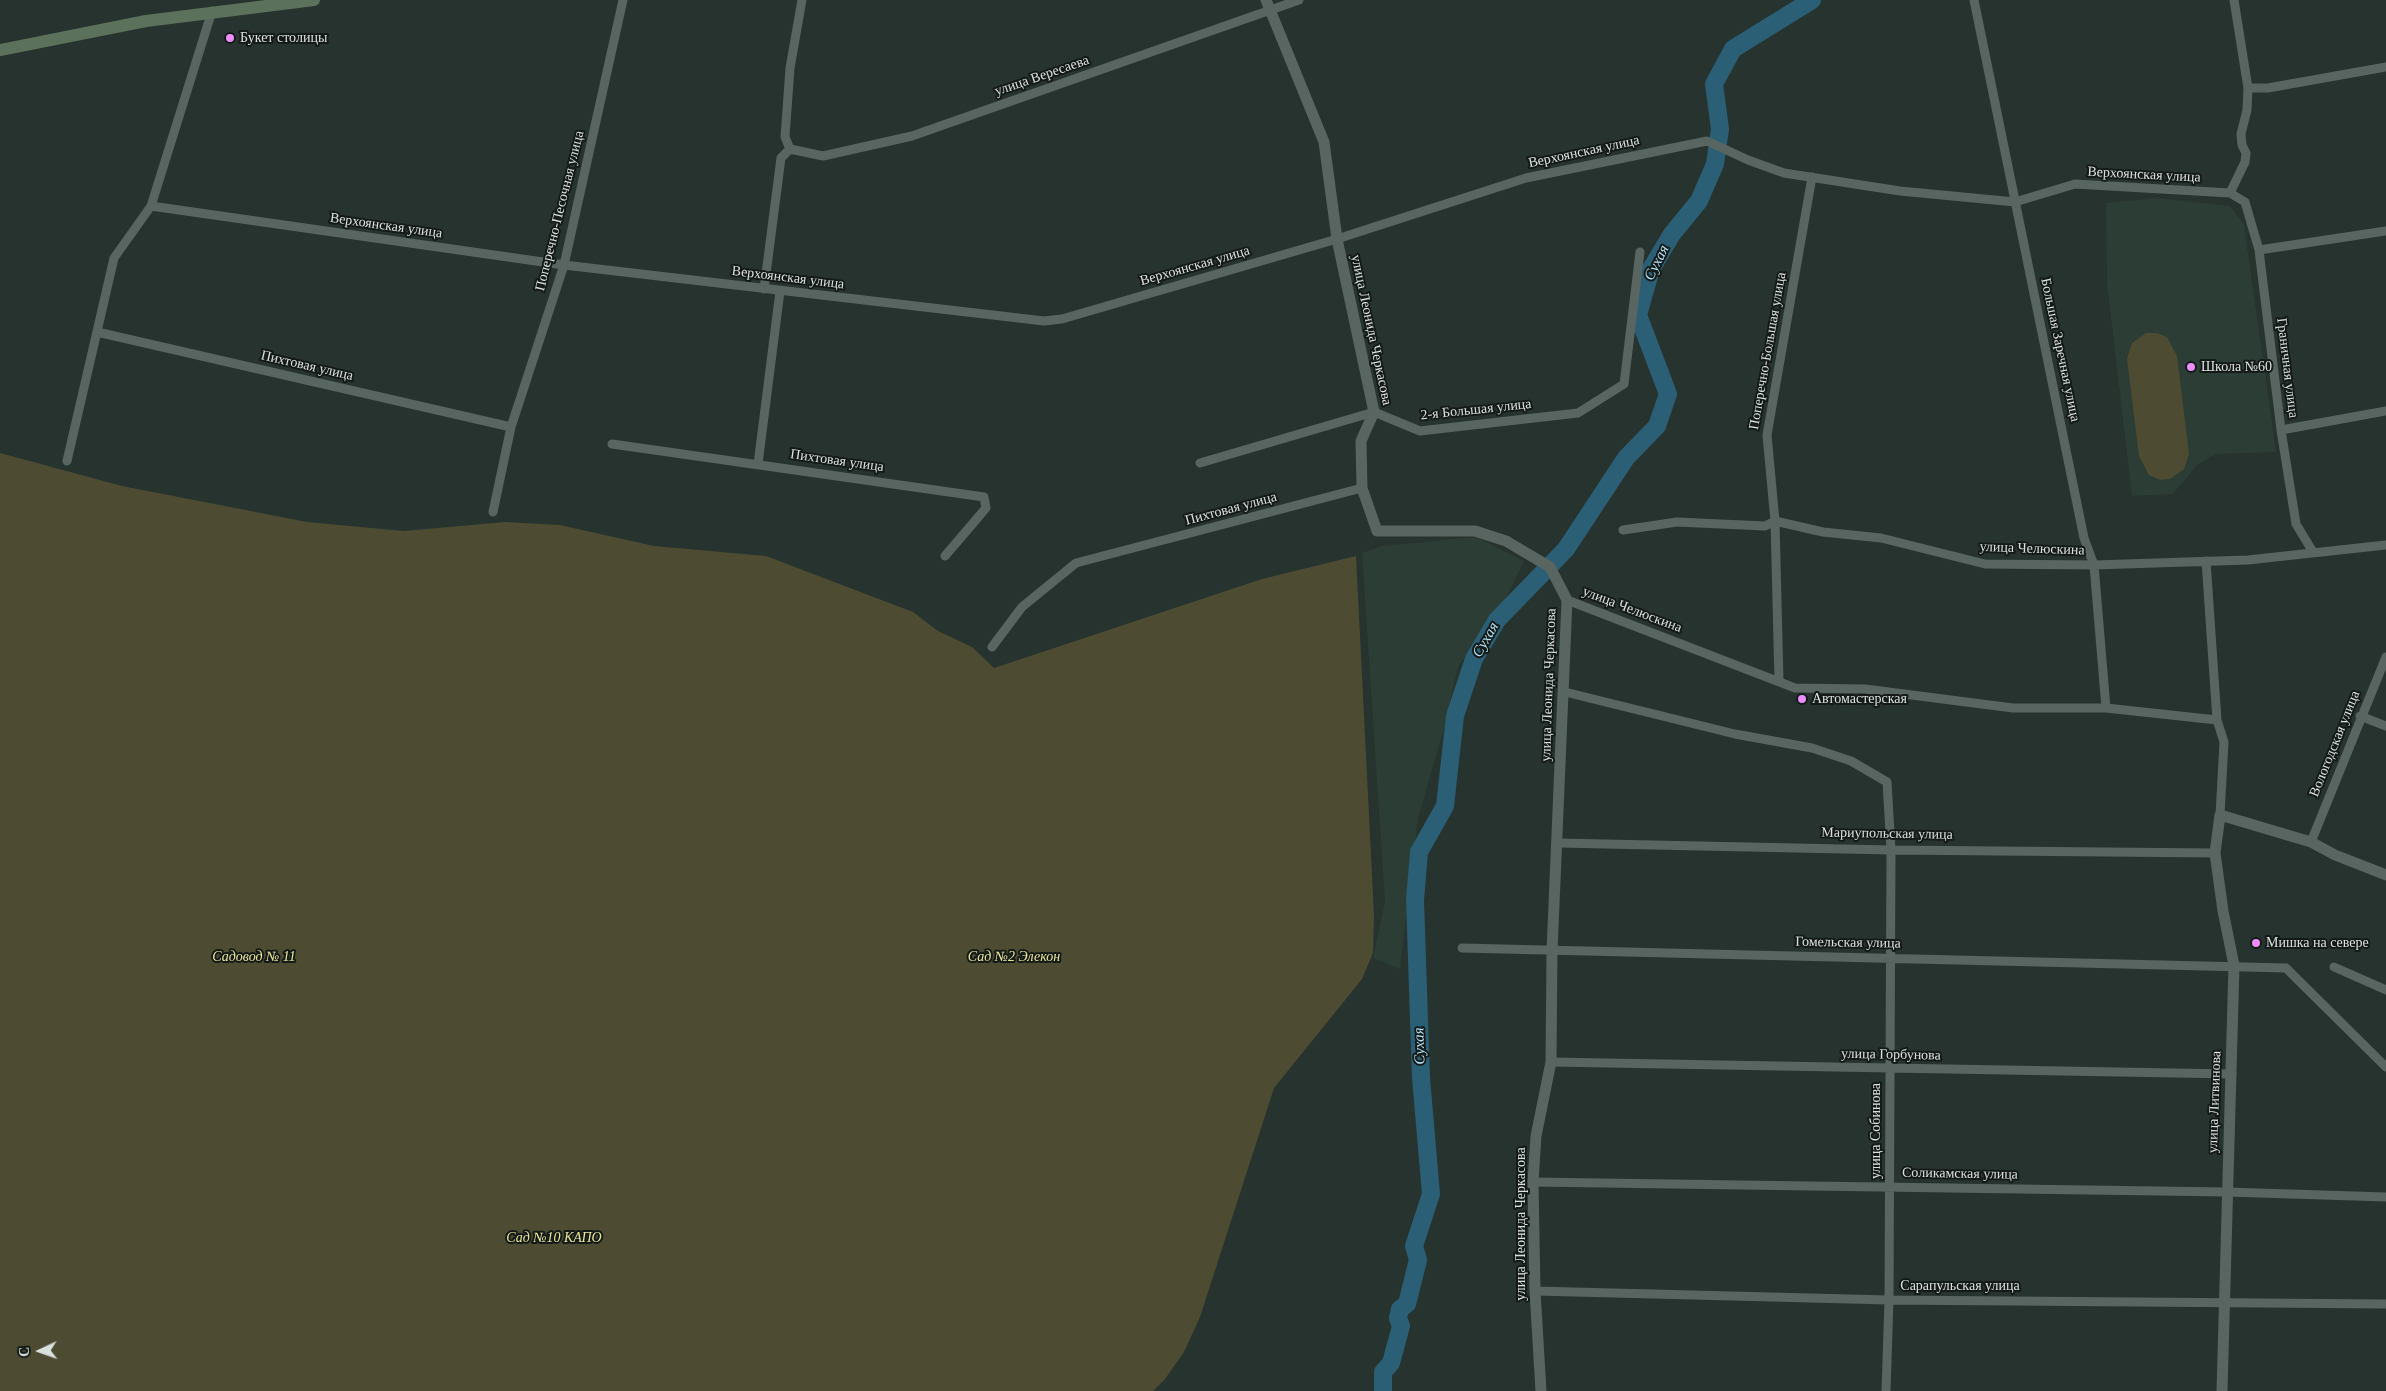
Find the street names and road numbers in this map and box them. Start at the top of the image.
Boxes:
street label: улица Вересаева [993,52,1091,100]
street label: Поперечно-Песочная улица [532,129,588,293]
street label: Верхоянская улица [1527,132,1641,172]
street label: Верхоянская улица [2087,164,2201,186]
street label: Верхоянская улица [329,210,443,242]
street label: Верхоянская улица [1138,242,1252,290]
street label: улица Леонида Черкасова [1347,253,1395,407]
street label: Верхоянская улица [731,263,845,293]
street label: Поперечно-Большая улица [1746,271,1790,431]
street label: Большая Заречная улица [2037,277,2083,423]
street label: Граничная улица [2273,317,2301,419]
street label: Пихтовая улица [259,347,355,385]
street label: 2-я Большая улица [1420,396,1532,424]
street label: Пихтовая улица [789,446,885,476]
street label: Пихтовая улица [1183,489,1279,529]
street label: улица Челюскина [1979,539,2085,559]
street label: улица Челюскина [1580,583,1684,637]
street label: улица Леонида Черкасова [1538,608,1560,762]
street label: Вологодская улица [2306,689,2364,799]
street label: Мариупольская улица [1821,824,1953,844]
street label: Гомельская улица [1795,934,1901,952]
street label: улица Горбунова [1841,1046,1941,1064]
street label: улица Литвинова [2205,1051,2225,1153]
street label: улица Собинова [1868,1083,1884,1179]
street label: улица Леонида Черкасова [1513,1147,1529,1301]
street label: Соликамская улица [1902,1165,2018,1183]
street label: Сарапульская улица [1900,1278,2020,1294]

